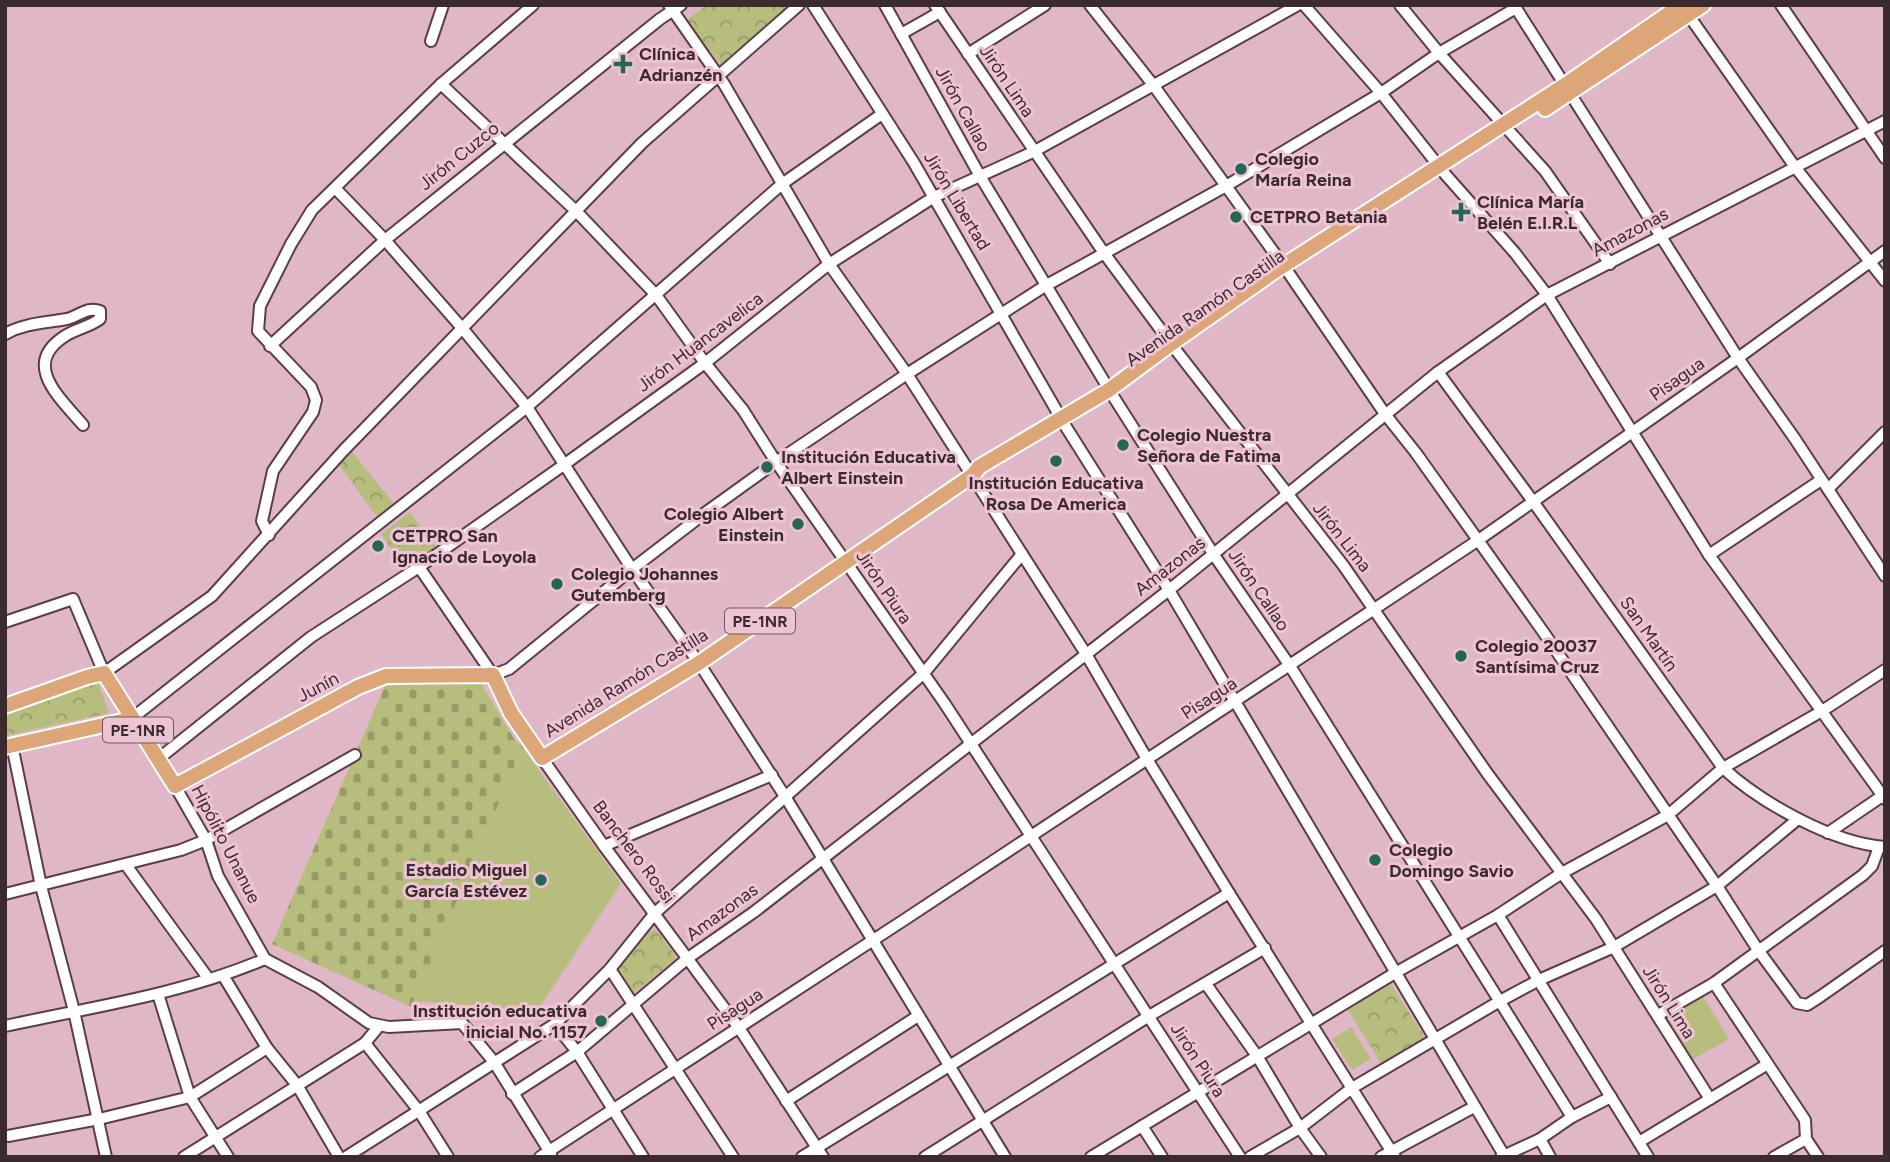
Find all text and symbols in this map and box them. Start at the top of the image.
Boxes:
street label: Jirón Lima [975,41,1039,121]
place label: Clínica Adrianzén [639,43,723,86]
marker: Clínica Adrianzén [613,54,633,74]
street label: Jirón Callao [931,62,995,156]
street label: Jirón Cuzco [415,117,503,195]
street label: Jirón Libertad [919,148,995,254]
place label: Colegio María Reina [1255,148,1352,191]
marker: Colegio María Reina [1233,161,1249,177]
place label: Clínica María Belén E.I.R.L [1477,191,1584,234]
marker: Clínica María Belén E.I.R.L [1451,202,1471,222]
street label: Amazonas [1588,203,1672,261]
place label: CETPRO Betania [1250,206,1387,228]
marker: CETPRO Betania [1228,209,1244,225]
street label: Avenida Ramón Castilla [1121,245,1289,371]
street label: Jirón Huancavelica [633,287,767,397]
street label: Pisagua [1645,352,1709,406]
place label: Colegio Nuestra Señora de Fatima [1137,424,1281,467]
marker: Colegio Nuestra Señora de Fatima [1115,437,1131,453]
place label: Institución Educativa Albert Einstein [781,446,956,489]
marker: Institución Educativa Rosa De America [1048,453,1064,469]
marker: Institución Educativa Albert Einstein [759,459,775,475]
place label: Institución Educativa Rosa De America [969,472,1143,515]
street label: Jirón Lima [1308,498,1376,576]
place label: Colegio Albert Einstein [664,503,784,546]
marker: Colegio Albert Einstein [790,516,806,532]
place label: CETPRO San Ignacio de Loyola [392,525,536,568]
street label: Amazonas [1130,532,1210,600]
marker: CETPRO San Ignacio de Loyola [370,538,386,554]
street label: Jirón Callao [1224,545,1294,635]
street label: Jirón Piura [851,546,917,628]
place label: Colegio Johannes Gutemberg [571,563,719,606]
marker: Colegio Johannes Gutemberg [549,576,565,592]
street label: San Martín [1615,592,1683,676]
road number: PE-1NR [725,608,795,634]
street label: Avenida Ramón Castilla [540,624,712,742]
place label: Colegio 20037 Santísima Cruz [1475,635,1599,678]
marker: Colegio 20037 Santísima Cruz [1453,648,1469,664]
street label: Junín [294,667,342,707]
street label: Pisagua [1177,672,1241,724]
road number: PE-1NR [103,718,173,743]
street label: Hipólito Unanue [187,781,265,907]
street label: Banchero Rossi [588,796,680,908]
place label: Colegio Domingo Savio [1389,839,1514,882]
marker: Colegio Domingo Savio [1367,852,1383,868]
place label: Estadio Miguel García Estévez [405,859,527,902]
marker: Estadio Miguel García Estévez [533,872,549,888]
street label: Amazonas [682,879,762,945]
street label: Jirón Lima [1638,961,1700,1043]
street label: Pisagua [703,983,767,1035]
place label: Institución educativa inicial No. 1157 [413,1000,587,1043]
marker: Institución educativa inicial No. 1157 [593,1013,609,1029]
street label: Jirón Piura [1166,1019,1230,1101]

